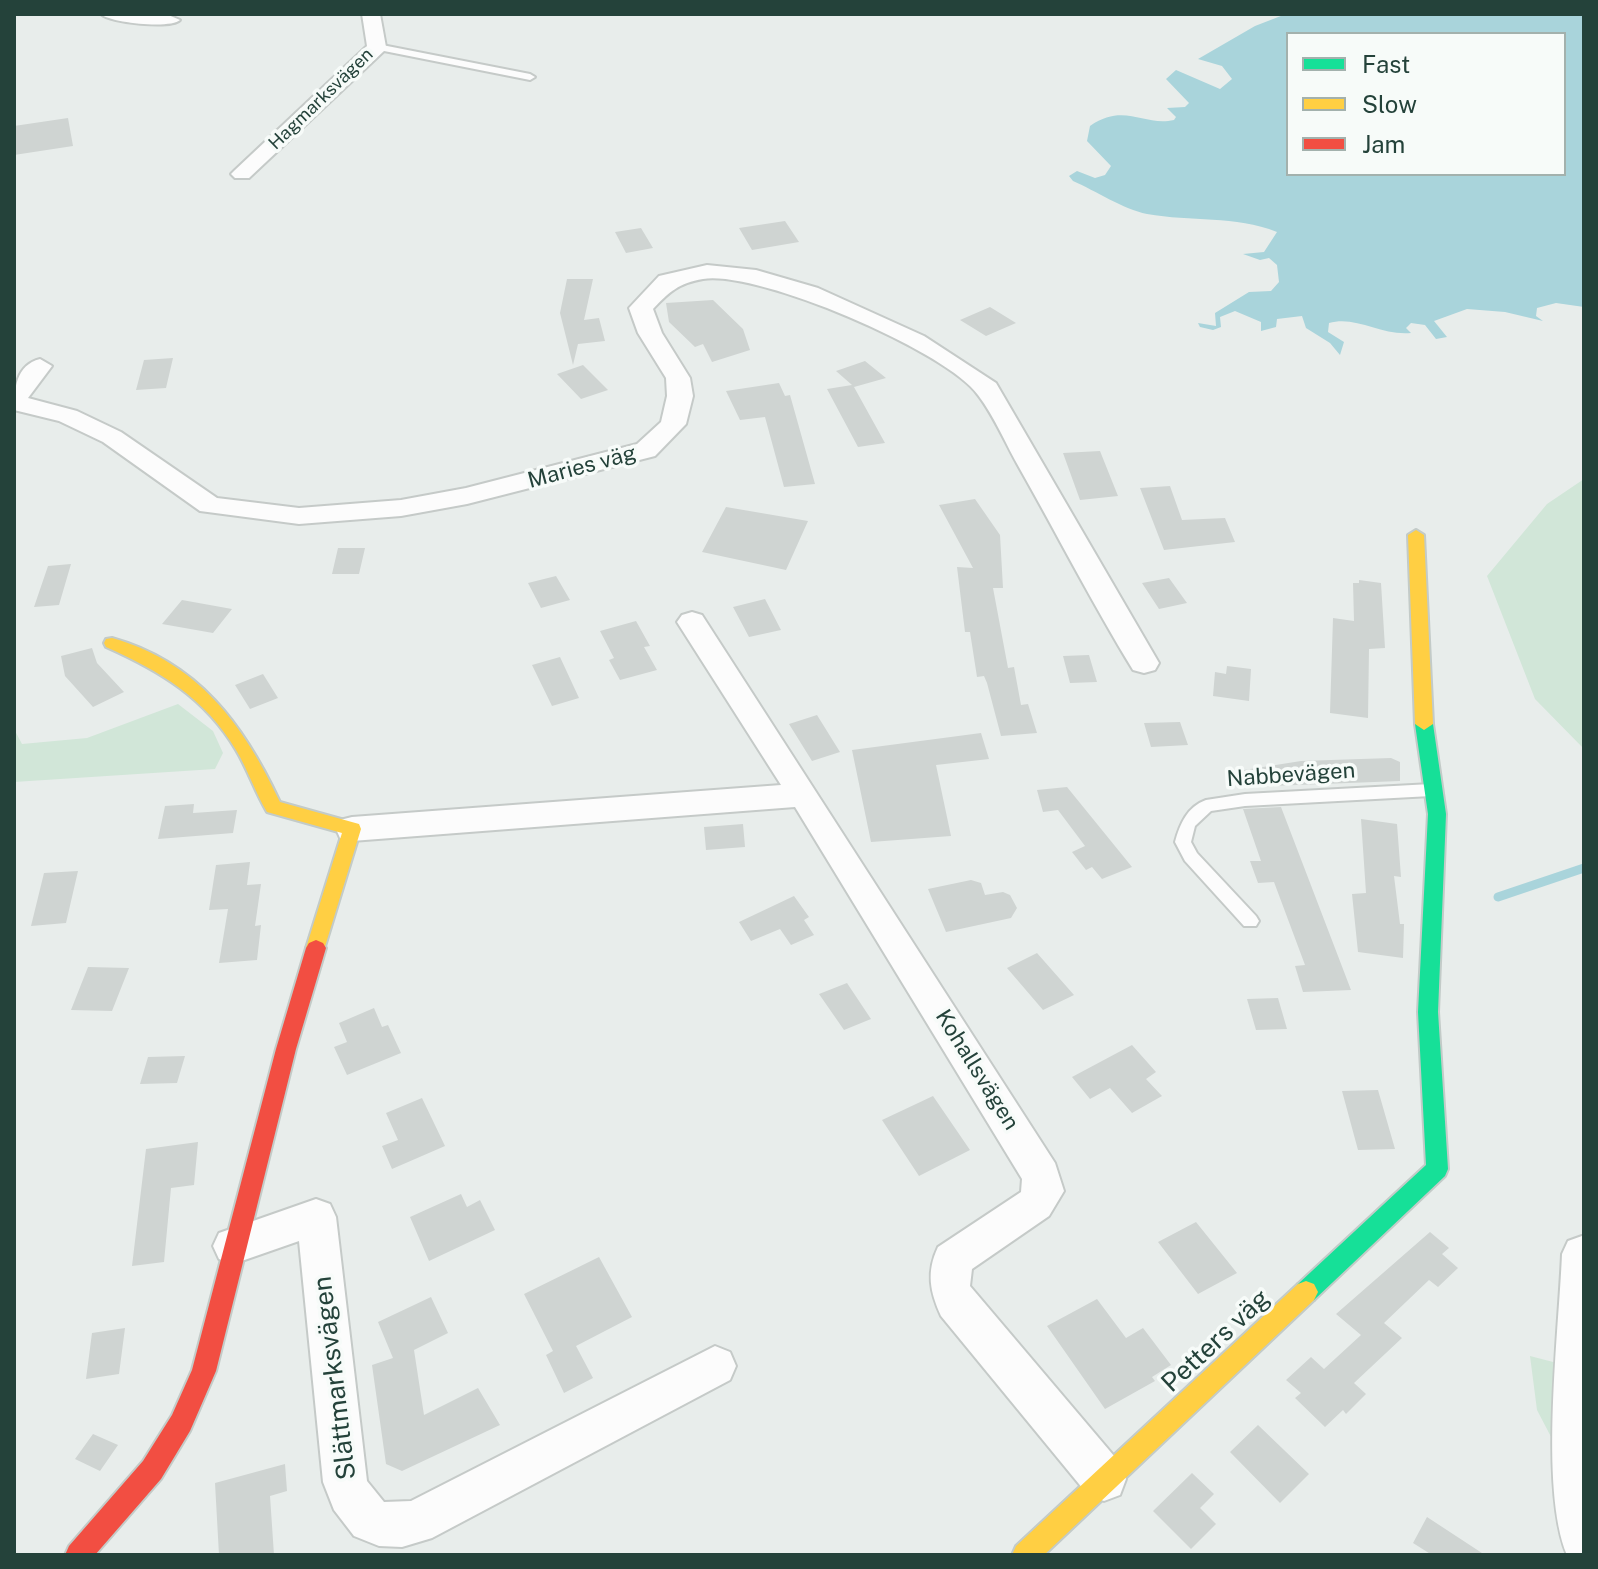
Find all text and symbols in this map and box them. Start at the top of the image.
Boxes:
legend [1286,32,1566,176]
street label: Hagmarksvägen [264,44,378,154]
text: Fast [1362,50,1410,78]
text: Slow [1362,90,1417,118]
text: Jam [1362,130,1405,158]
street label: Maries väg [525,440,639,494]
street label: Nabbevägen [1226,757,1356,793]
street label: Kohallsvägen [930,1005,1024,1135]
street label: Slättmarksvägen [307,1274,363,1482]
street label: Petters väg [1155,1283,1277,1399]

